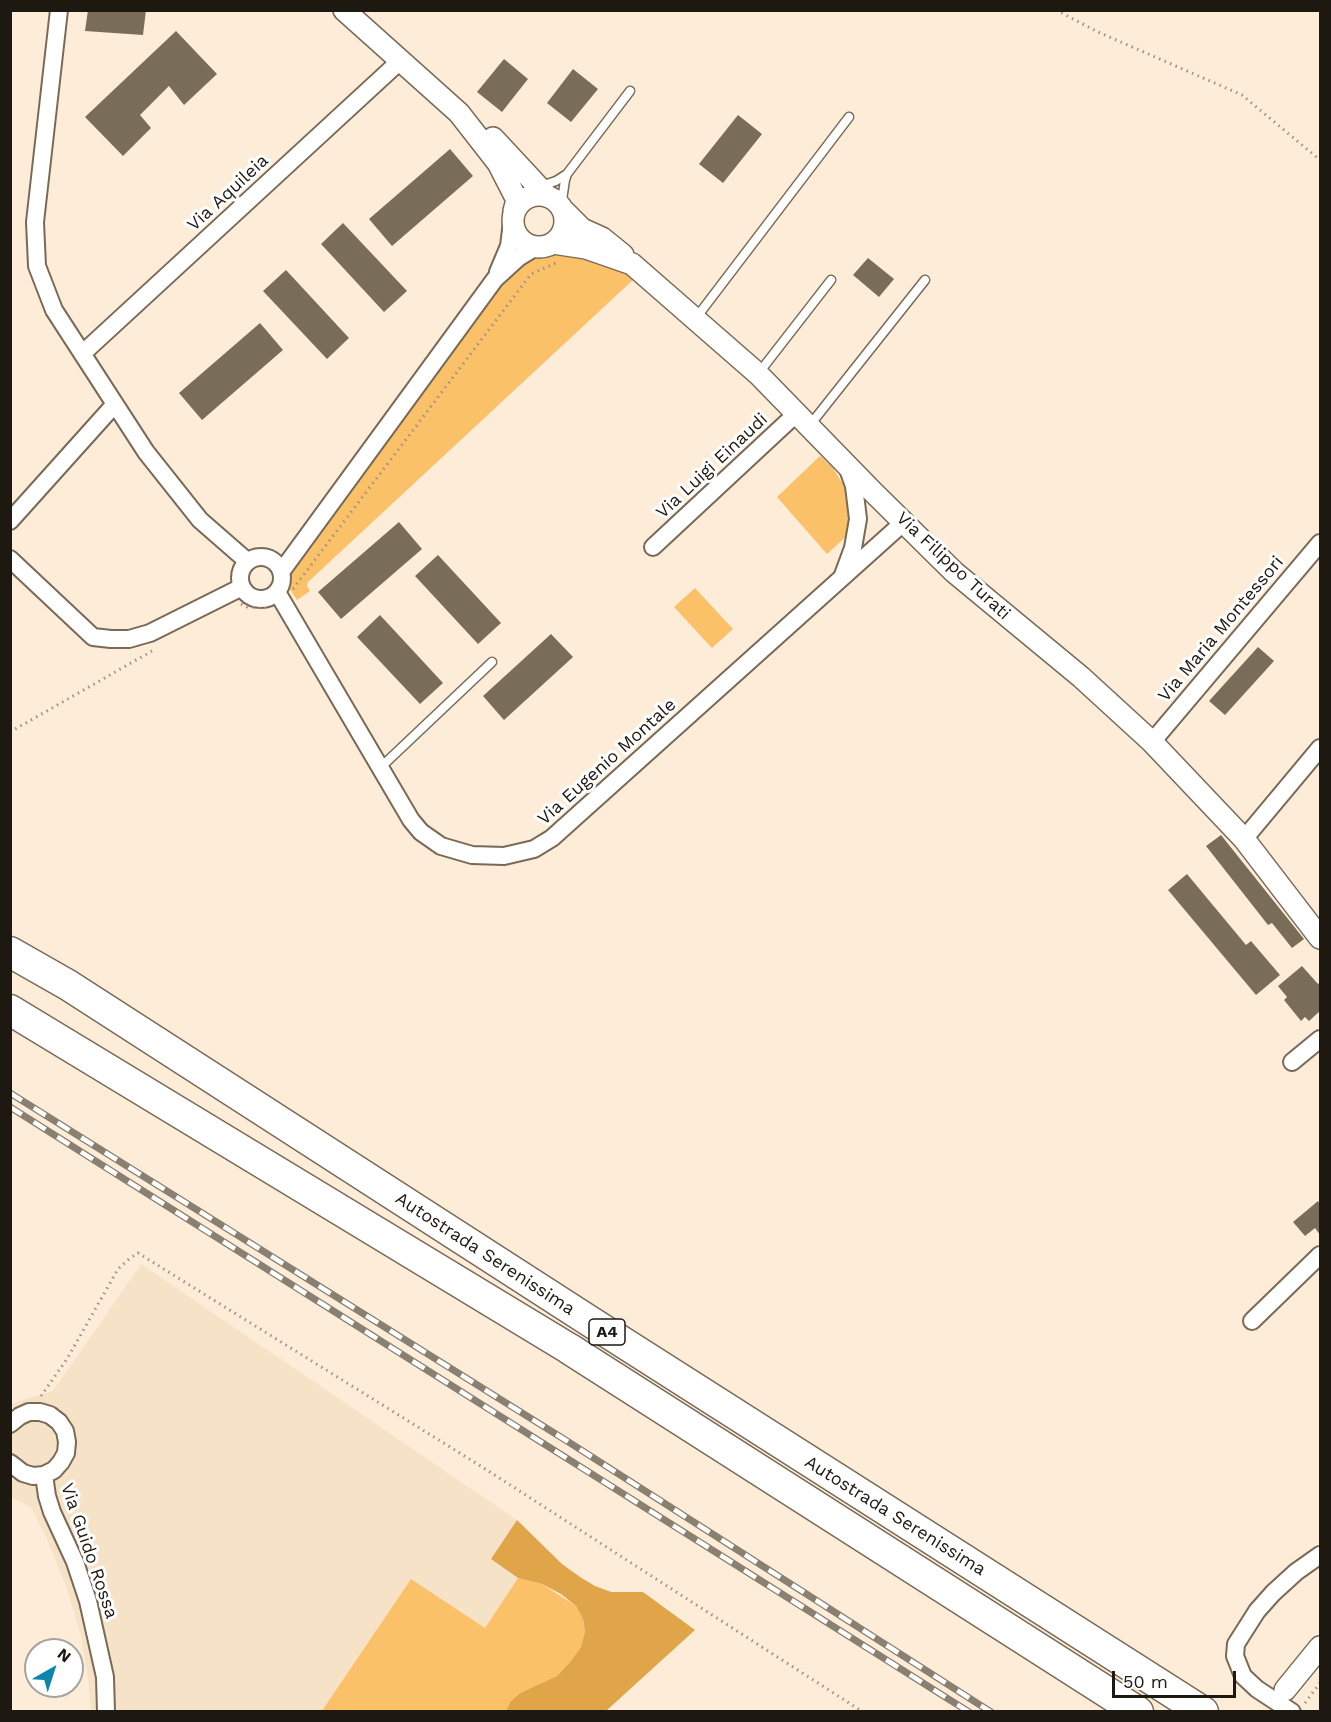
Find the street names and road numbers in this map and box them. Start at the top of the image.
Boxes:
street label: Via Aquileia [183,150,273,236]
street label: Via Luigi Einaudi [652,409,772,523]
street label: Via Filippo Turati [891,507,1015,625]
street label: Via Maria Montessori [1154,552,1288,706]
street label: Via Eugenio Montale [533,694,681,830]
street label: Autostrada Serenissima [391,1188,579,1320]
road number: A4 [589,1319,625,1345]
street label: Autostrada Serenissima [800,1451,990,1581]
street label: Via Guido Rossa [56,1481,122,1621]

